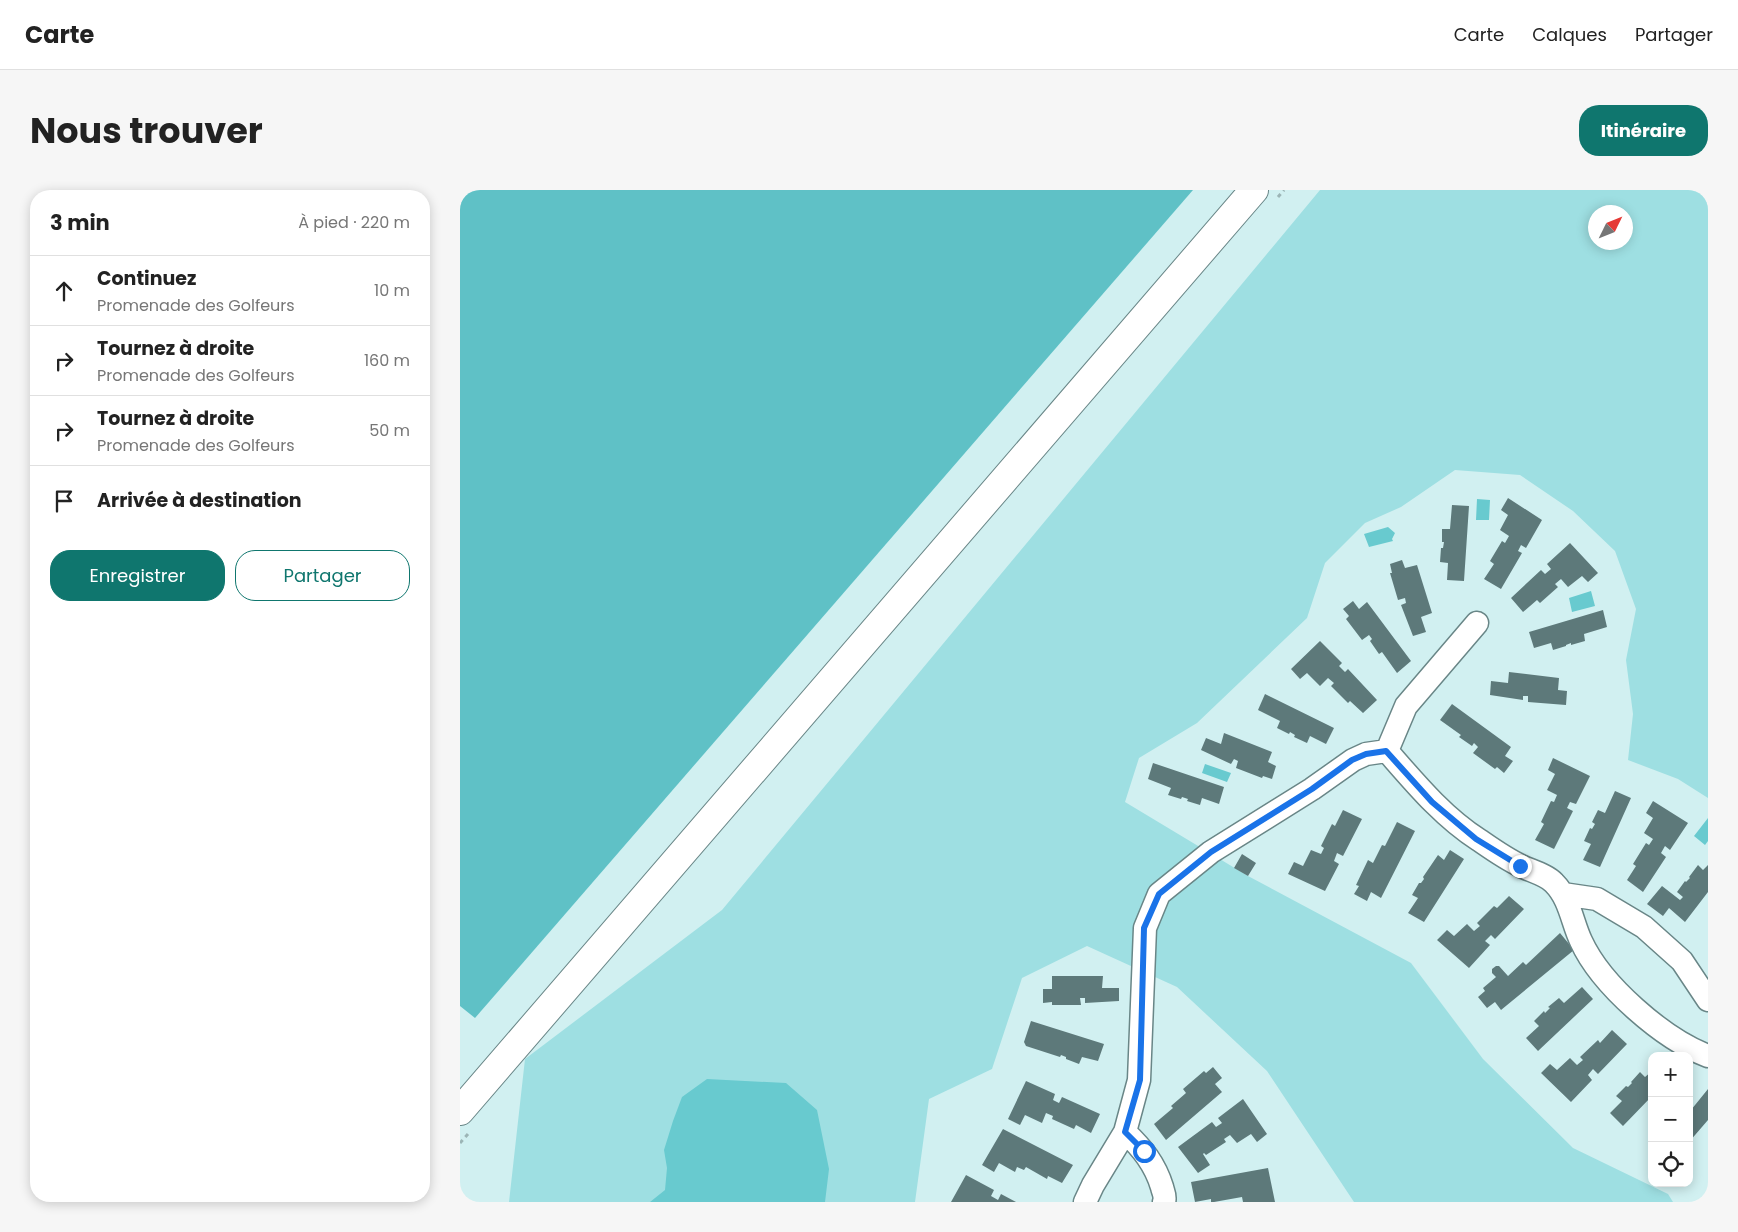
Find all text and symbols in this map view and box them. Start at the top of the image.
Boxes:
text: Carte [25,18,94,51]
text: Carte [1454,22,1504,47]
text: Calques [1532,22,1607,47]
text: Partager [1635,22,1713,47]
button: Itinéraire [1579,105,1708,156]
text: Nous trouver [30,106,263,155]
north arrow [1588,205,1633,250]
text: 3 min [50,208,110,237]
text: À pied · 220 m [298,211,410,234]
text: Continuez [97,265,196,292]
icon: ahead [50,277,78,305]
text: 10 m [374,279,410,302]
text: Promenade des Golfeurs [97,294,295,317]
text: Tournez à droite [97,335,254,362]
icon: right [50,347,78,375]
text: 160 m [364,349,410,372]
text: Promenade des Golfeurs [97,364,295,387]
text: Tournez à droite [97,405,254,432]
icon: right [50,417,78,445]
text: 50 m [369,419,410,442]
text: Promenade des Golfeurs [97,434,295,457]
icon: arrive [50,487,78,515]
text: Arrivée à destination [97,487,302,514]
button: Enregistrer [50,550,225,601]
button: Partager [235,550,410,601]
route end [1509,855,1532,878]
map controls [1648,1052,1693,1187]
button: + [1648,1052,1693,1097]
button: − [1648,1097,1693,1142]
route start [1133,1140,1156,1163]
button: locate [1648,1142,1693,1187]

